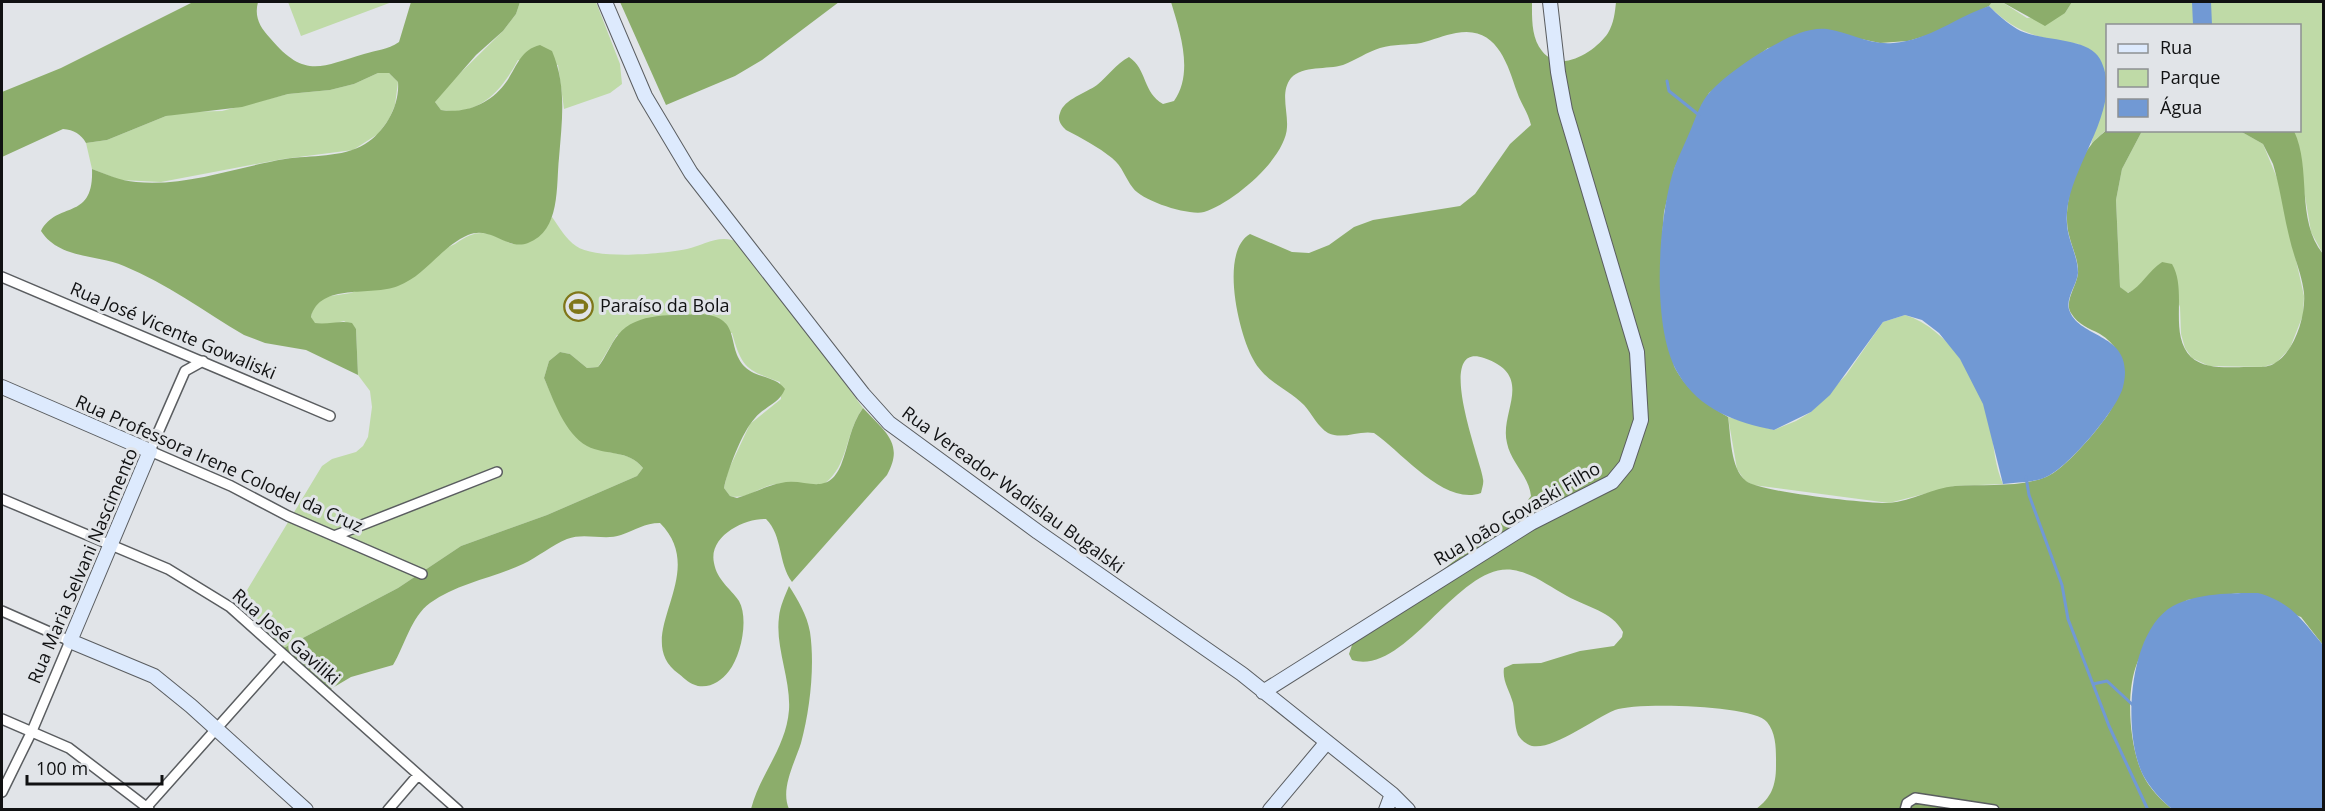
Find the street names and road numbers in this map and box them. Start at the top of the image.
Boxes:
street label: Rua José Vicente Gowaliski [67,276,280,384]
street label: Rua Professora Irene Colodel da Cruz [72,389,367,538]
street label: Rua Vereador Wadislau Bugalski [897,400,1130,578]
street label: Rua Maria Selvani Nascimento [21,444,143,687]
street label: Rua João Govaski Filho [1429,456,1604,571]
street label: Rua José Gaviliki [228,583,346,690]

